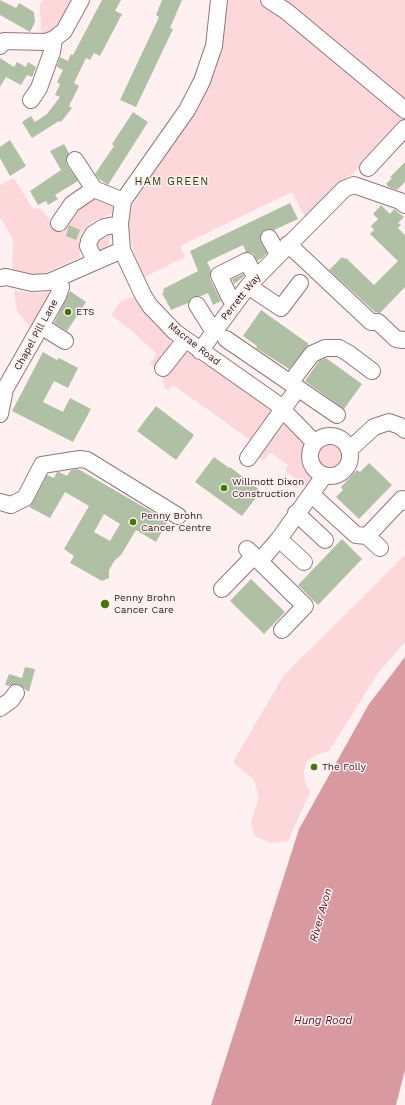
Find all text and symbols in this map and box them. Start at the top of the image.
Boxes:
district label: HAM GREEN [135,175,209,189]
street label: Perrett Way [219,271,263,323]
street label: Chapel Pill Lane [12,297,60,373]
place label: ETS [76,306,95,318]
marker: ETS [63,307,73,317]
street label: Macrae Road [166,320,222,368]
place label: Willmott Dixon Construction [232,476,304,500]
marker: Willmott Dixon Construction [219,483,229,493]
place label: Penny Brohn Cancer Centre [141,510,211,534]
marker: Penny Brohn Cancer Centre [128,517,138,527]
place label: Penny Brohn Cancer Care [114,592,175,616]
marker: Penny Brohn Cancer Care [99,598,111,610]
place label: The Folly [322,761,366,773]
marker: The Folly [309,762,319,772]
water label: River Avon [307,887,335,943]
water label: Hung Road [294,1014,352,1028]

